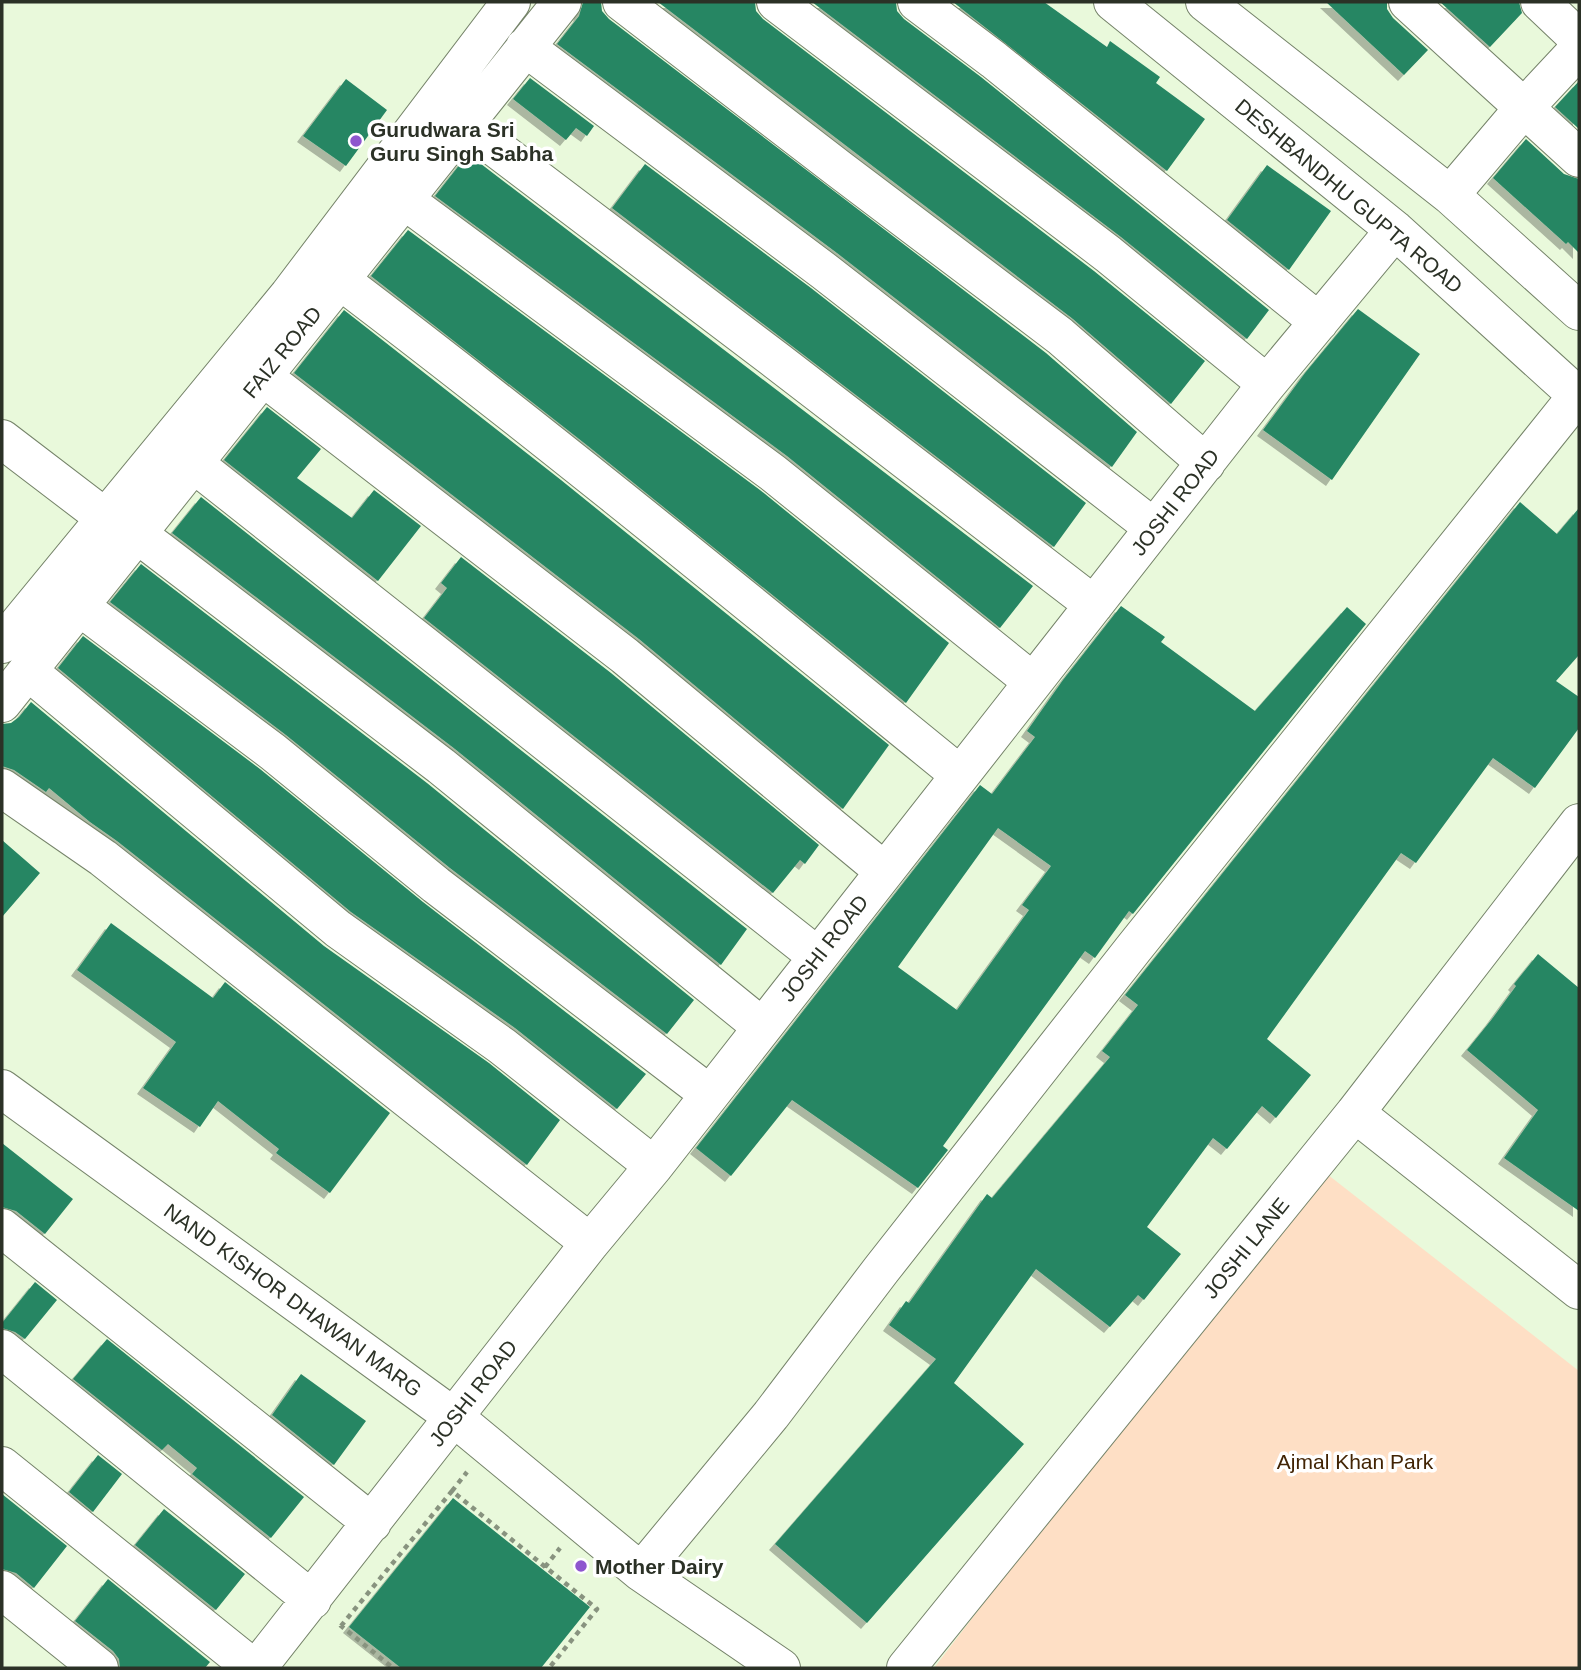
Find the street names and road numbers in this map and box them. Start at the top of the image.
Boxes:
street label: DESHBANDHU GUPTA ROAD [1231,94,1467,298]
street label: FAIZ ROAD [238,302,326,402]
street label: JOSHI ROAD [1126,444,1224,560]
street label: JOSHI ROAD [775,890,873,1006]
street label: JOSHI LANE [1199,1193,1293,1303]
street label: NAND KISHOR DHAWAN MARG [160,1199,426,1401]
street label: JOSHI ROAD [424,1335,522,1451]

